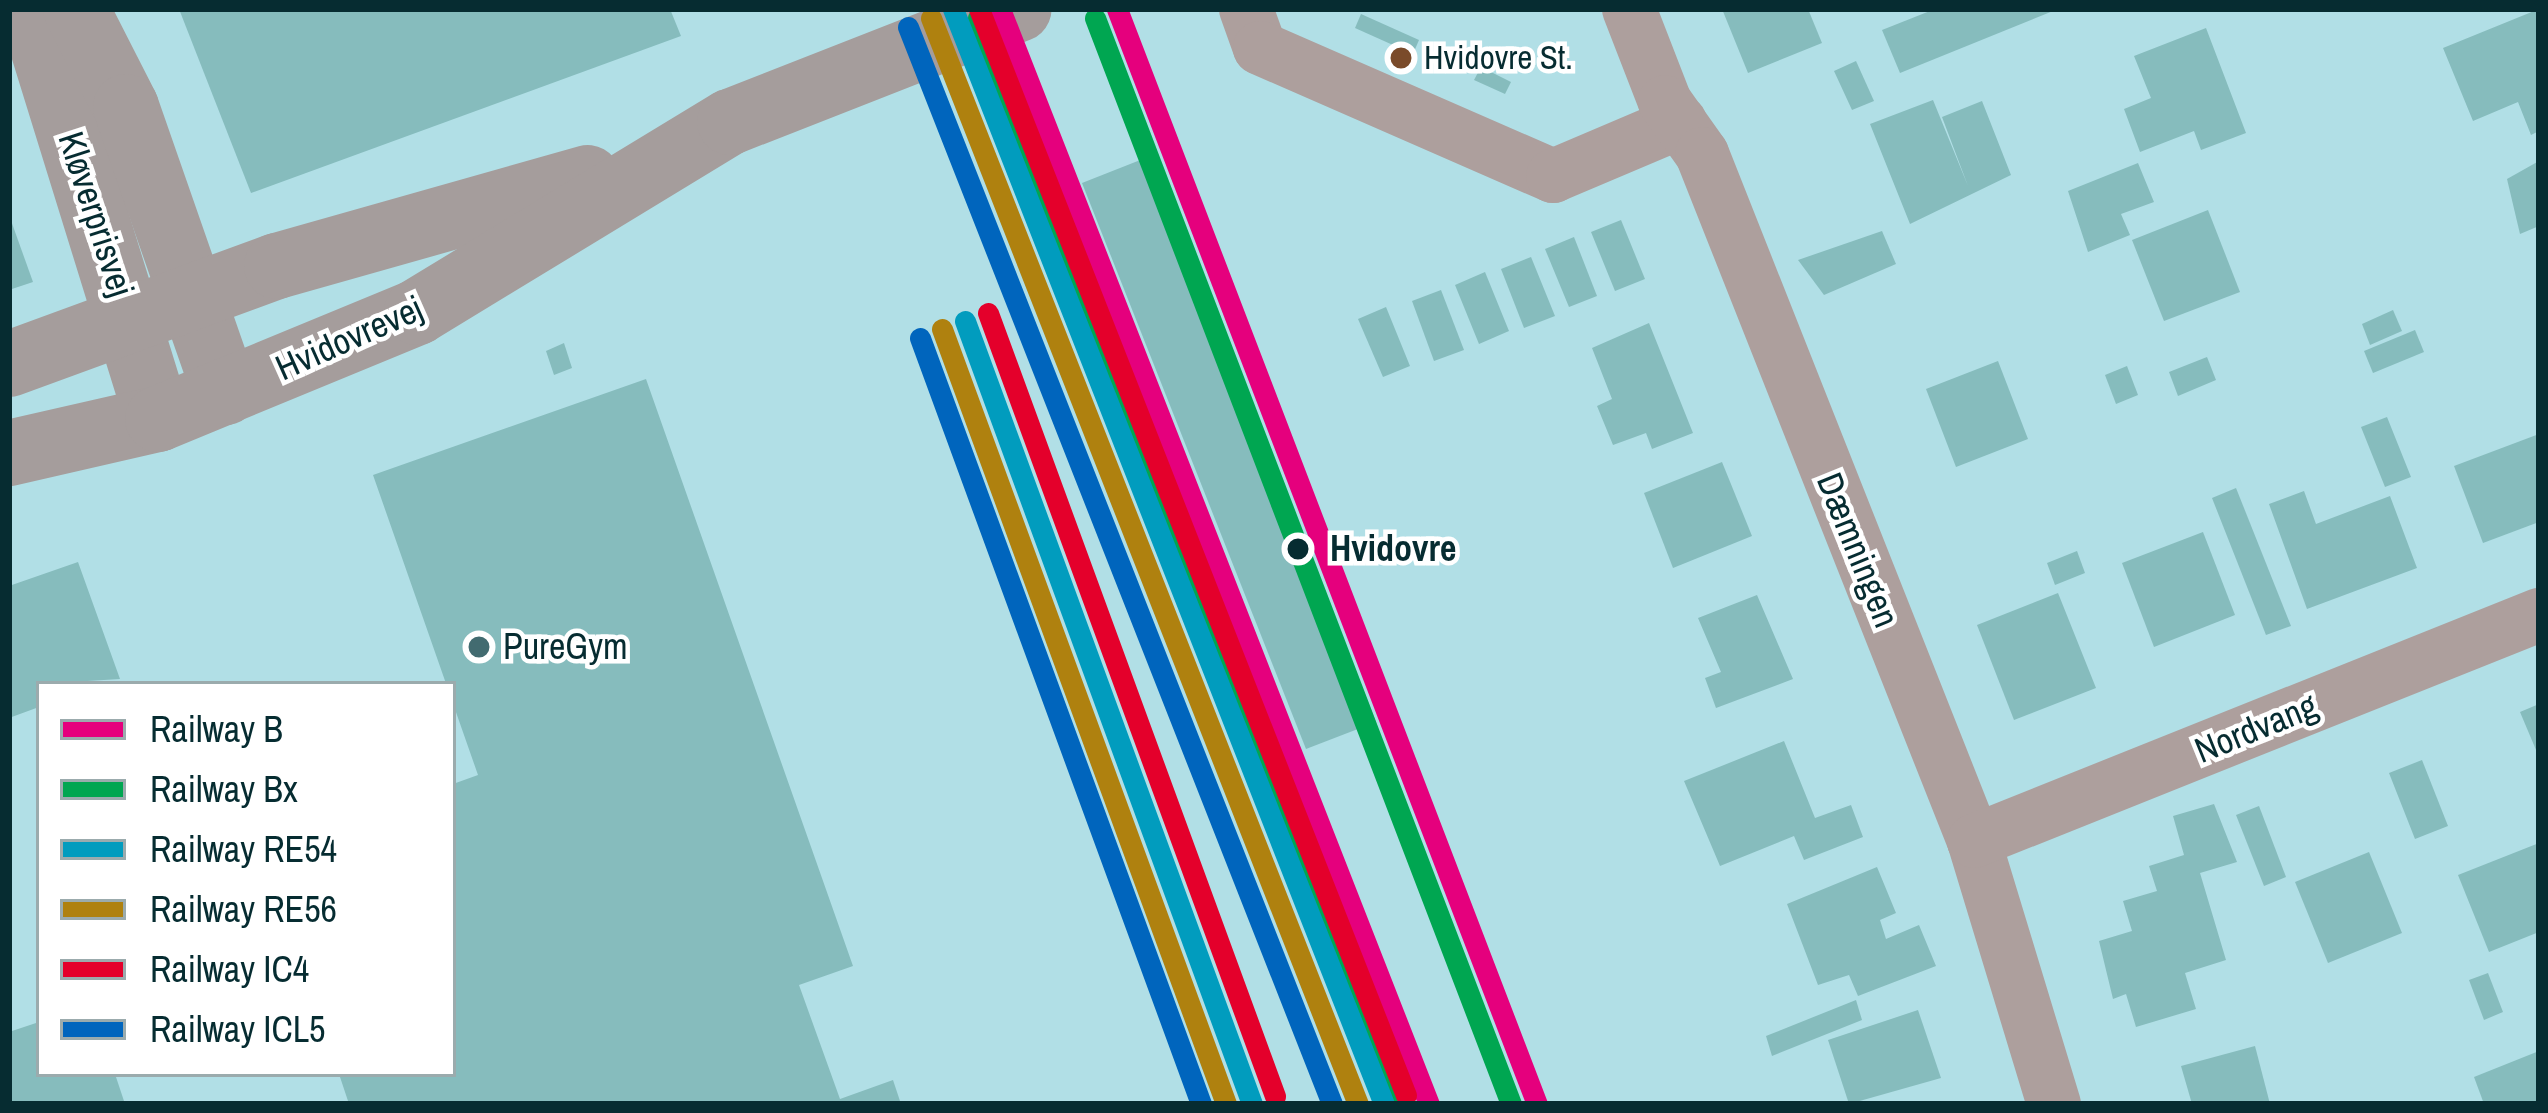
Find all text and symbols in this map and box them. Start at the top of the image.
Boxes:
place label: Hvidovre St. [1424,38,1573,78]
marker: Hvidovre St. [1390,47,1412,69]
street label: Kløverprisvej [49,126,143,302]
street label: Hvidovrevej [269,287,429,389]
street label: Dæmningen [1808,467,1908,633]
place label: Hvidovre [1330,527,1456,571]
marker: Hvidovre [1277,528,1319,570]
place label: PureGym [503,625,628,669]
marker: PureGym [466,634,492,660]
legend [36,681,456,1077]
street label: Nordvang [2189,684,2323,772]
text: Railway B [150,705,283,753]
text: Railway Bx [150,765,298,813]
text: Railway RE54 [150,825,337,873]
text: Railway RE56 [150,885,337,933]
text: Railway IC4 [150,945,309,993]
text: Railway ICL5 [150,1005,326,1053]

